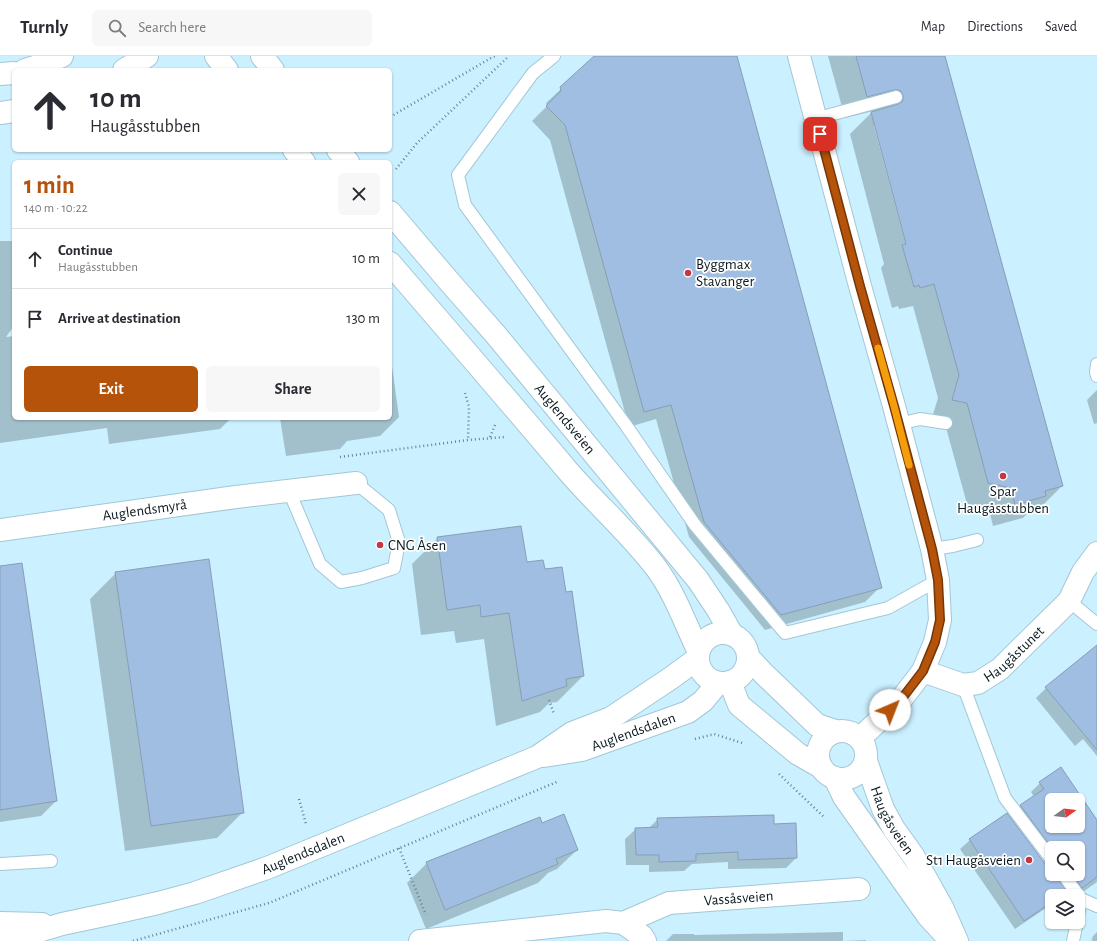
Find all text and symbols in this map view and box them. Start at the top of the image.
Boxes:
search box [92,10,372,46]
icon: search [106,17,128,39]
text: Turnly [20,18,68,37]
text: Search here [138,20,206,35]
text: Map [921,20,945,34]
text: Directions [967,20,1023,34]
text: Saved [1045,20,1077,34]
icon: ahead [24,84,76,136]
text: 10 m [90,85,142,113]
pin [803,117,837,151]
text: Haugåsstubben [90,118,201,136]
icon: arrive [809,123,831,145]
button: close [338,173,380,215]
text: 1 min [24,174,75,198]
text: 140 m · 10:22 [24,202,88,215]
text: Continue [58,243,113,258]
icon: ahead [24,248,46,270]
text: 10 m [352,251,380,266]
place label: Byggmax Stavanger [696,257,754,289]
text: Haugåsstubben [58,261,138,274]
marker: Byggmax Stavanger [683,268,693,278]
icon: arrive [24,308,46,330]
text: Arrive at destination [58,311,181,326]
text: 130 m [346,311,380,326]
button: Exit [24,366,198,412]
button: Share [206,366,380,412]
street label: Auglendsveien [531,381,598,457]
marker: Spar Haugåsstubben [998,471,1008,481]
place label: Spar Haugåsstubben [957,484,1049,516]
street label: Auglendsmyrå [102,497,188,524]
place label: CNG Åsen [388,537,446,553]
marker: CNG Åsen [375,540,385,550]
street label: Haugåstunet [981,623,1047,685]
position arrow [869,689,911,731]
street label: Auglendsdalen [589,710,678,754]
street label: Haugåsveien [868,784,917,857]
north arrow [1045,793,1085,833]
map controls [1045,793,1085,929]
street label: Auglendsdalen [260,830,347,877]
button: search [1045,841,1085,881]
place label: St1 Haugåsveien [926,853,1021,868]
marker: St1 Haugåsveien [1024,855,1034,865]
street label: Vassåsveien [703,888,774,908]
button: layers [1045,889,1085,929]

